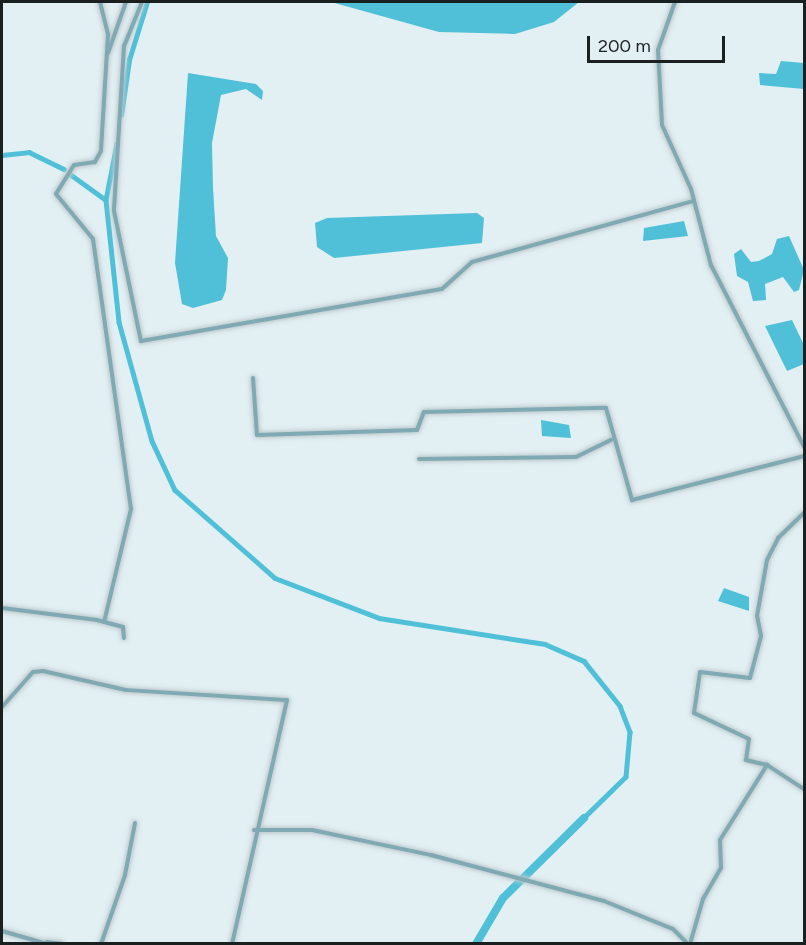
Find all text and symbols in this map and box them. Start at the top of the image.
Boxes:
scale bar [590,24,728,62]
text: 200 m [598,35,651,57]

